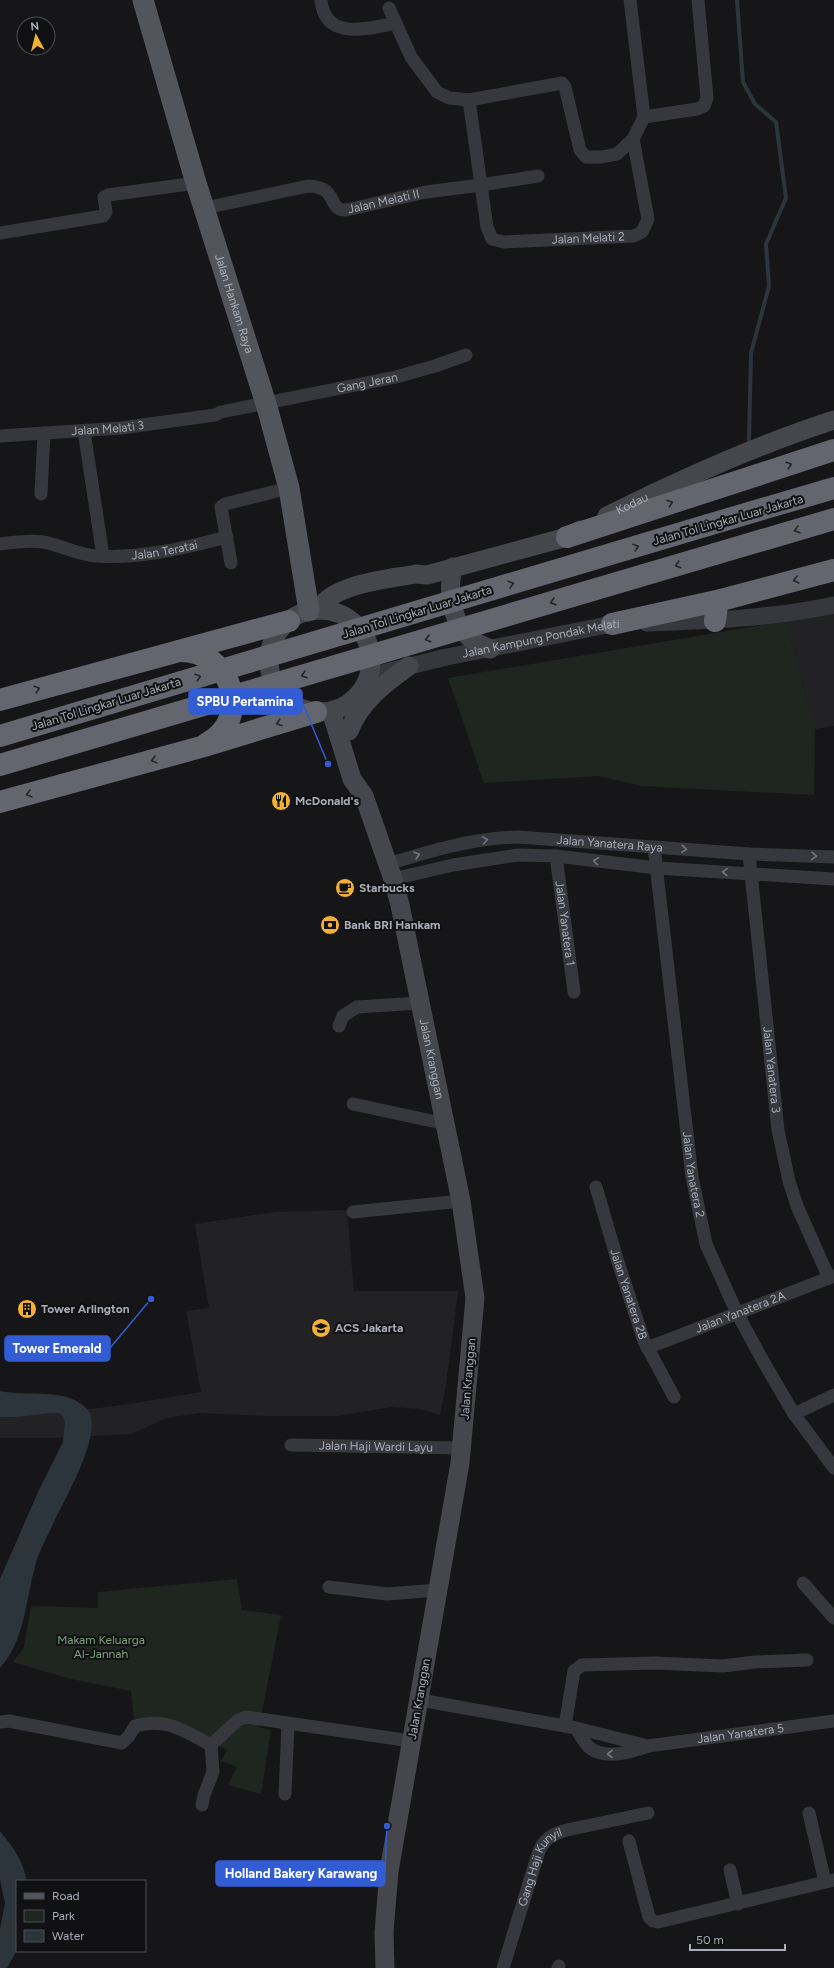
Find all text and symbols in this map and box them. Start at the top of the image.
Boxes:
north arrow [16,16,56,56]
text: N [30,20,40,34]
street label: Jalan Melati II [346,187,421,216]
street label: Jalan Melati 2 [551,229,625,247]
street label: Jalan Hankam Raya [212,252,257,355]
street label: Gang Jeran [336,370,399,396]
street label: Jalan Melati 3 [71,418,145,438]
one-way arrow [785,461,792,470]
street label: Kodau [614,490,650,517]
street label: Jalan Tol Lingkar Luar Jakarta [651,492,805,548]
one-way arrow [667,499,674,508]
one-way arrow [793,525,800,534]
street label: Jalan Teratai [131,538,199,563]
one-way arrow [632,543,639,552]
one-way arrow [674,560,681,569]
one-way arrow [793,575,800,584]
one-way arrow [507,580,514,589]
street label: Jalan Tol Lingkar Luar Jakarta [341,583,493,641]
one-way arrow [550,597,557,606]
street label: Jalan Kampung Pondak Melati [461,617,619,661]
one-way arrow [425,634,432,643]
one-way arrow [300,670,307,679]
one-way arrow [195,673,202,682]
street label: Jalan Tol Lingkar Luar Jakarta [30,675,182,733]
one-way arrow [34,685,41,694]
callout: SPBU Pertamina [189,689,302,714]
text: SPBU Pertamina [197,694,293,709]
one-way arrow [276,718,283,727]
one-way arrow [151,755,158,764]
one-way arrow [25,790,32,798]
restaurant icon: McDonald's [270,790,292,812]
place label: McDonald's [295,794,359,808]
street label: Jalan Yanatera Raya [556,833,663,855]
one-way arrow [482,836,488,845]
one-way arrow [681,845,687,854]
one-way arrow [413,851,420,860]
one-way arrow [811,852,817,860]
one-way arrow [593,856,599,865]
one-way arrow [722,868,728,877]
cafe icon: Starbucks [334,877,356,899]
street label: Jalan Yanatera 1 [552,880,577,967]
place label: Starbucks [359,881,415,895]
bank icon: Bank BRI Hankam [319,914,341,936]
place label: Bank BRI Hankam [344,918,441,932]
street label: Jalan Kranggan [417,1017,447,1101]
street label: Jalan Yanatera 3 [760,1026,783,1114]
street label: Jalan Yanatera 2 [680,1131,707,1219]
street label: Jalan Yanatera 2B [607,1247,650,1341]
street label: Jalan Yanatera 2A [693,1288,787,1336]
building icon: Tower Arlington [16,1298,38,1320]
place label: Tower Arlington [41,1302,130,1316]
school or university icon: ACS Jakarta [310,1317,332,1339]
place label: ACS Jakarta [335,1321,403,1335]
callout: Tower Emerald [5,1336,110,1361]
street label: Jalan Kranggan [457,1337,479,1420]
text: Tower Emerald [13,1341,101,1356]
street label: Jalan Haji Wardi Layu [319,1438,433,1455]
park label: Makam Keluarga Al-Jannah [57,1633,145,1661]
street label: Jalan Kranggan [405,1657,433,1740]
street label: Jalan Yanatera 5 [696,1721,785,1746]
one-way arrow [607,1749,613,1758]
street label: Gang Haji Kunyil [515,1825,564,1908]
callout: Holland Bakery Karawang [216,1861,385,1886]
text: Holland Bakery Karawang [225,1866,378,1881]
legend [16,1880,146,1952]
text: Road [52,1889,80,1903]
text: Park [52,1909,75,1923]
scale bar [690,1926,785,1952]
text: Water [52,1929,84,1943]
text: 50 m [696,1933,724,1947]

